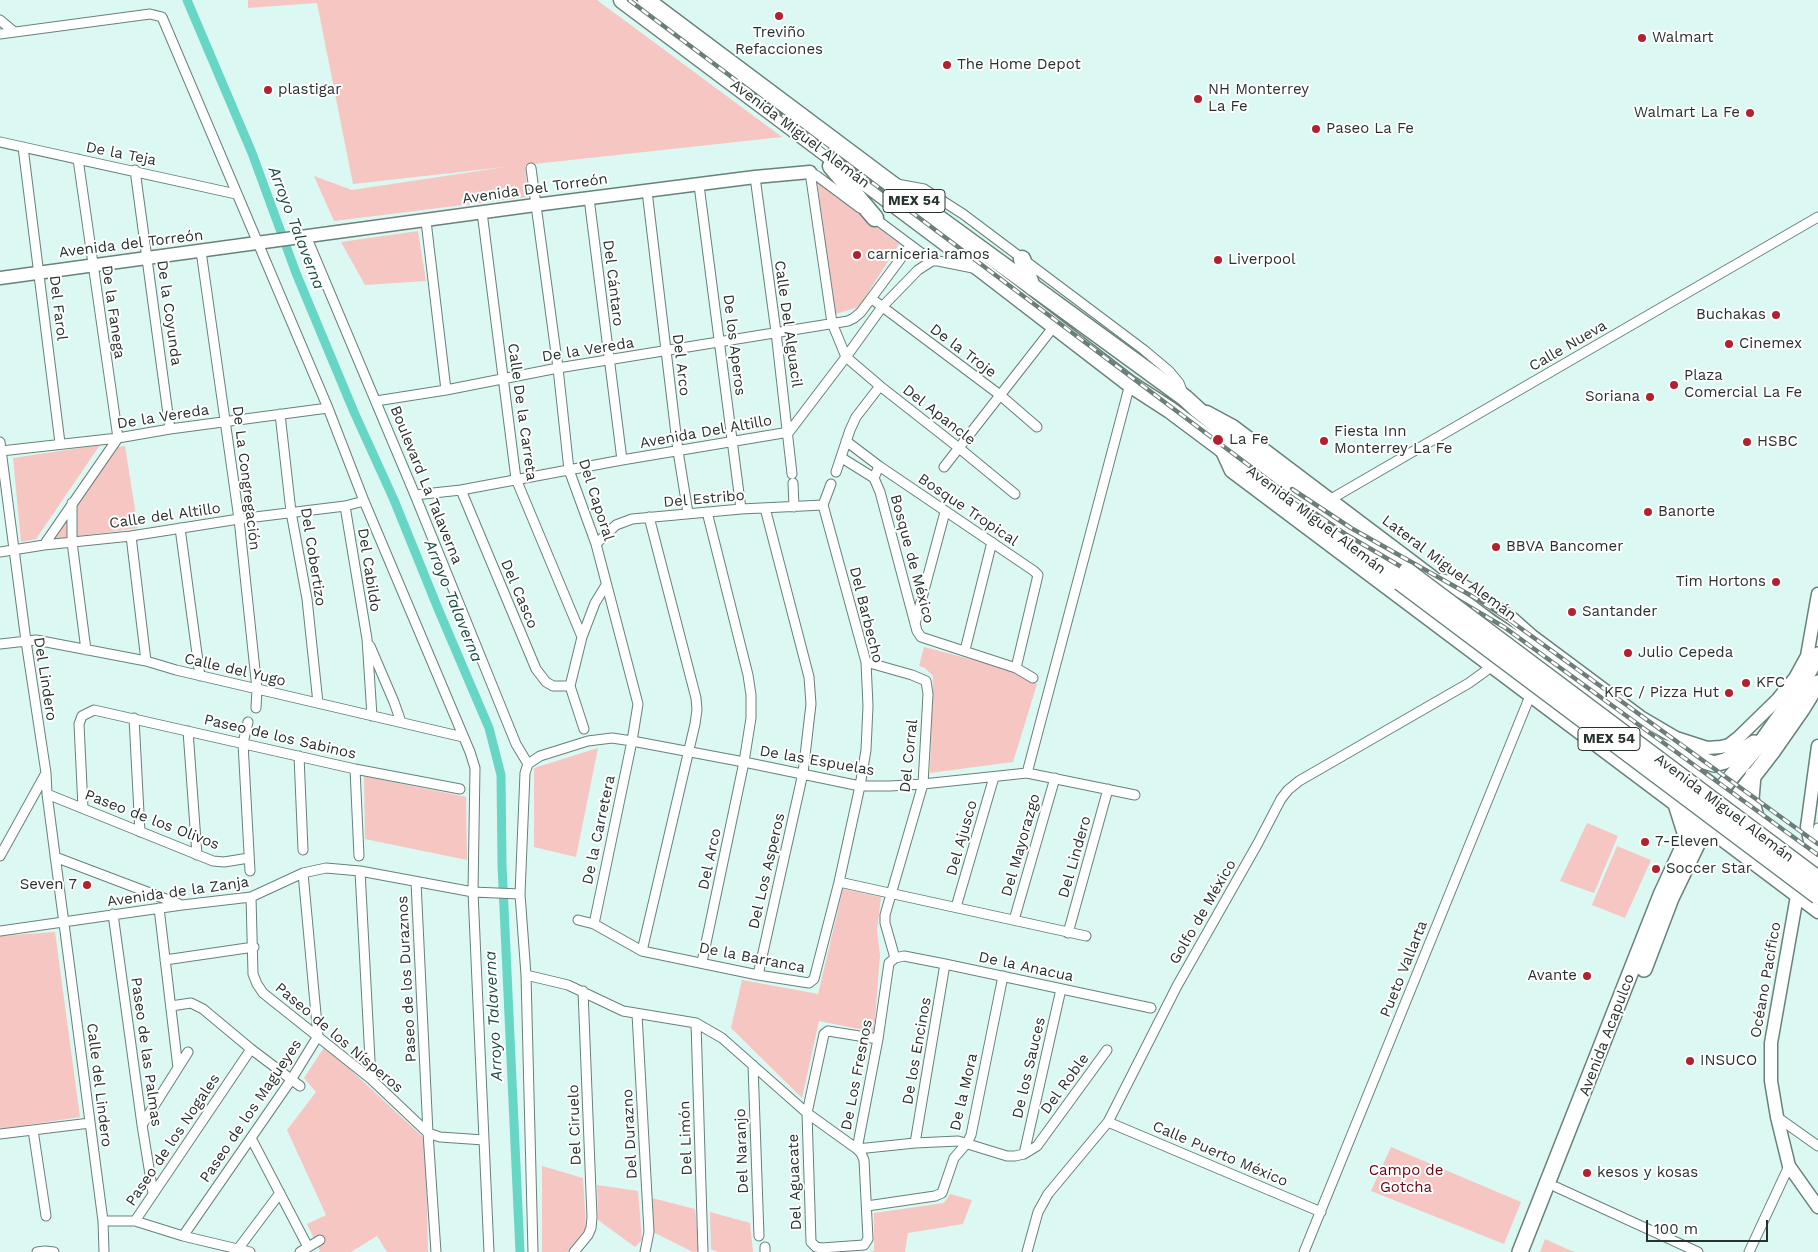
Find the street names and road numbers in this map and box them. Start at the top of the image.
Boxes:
street label: Avenida Miguel Alemán [727,76,873,192]
street label: De la Teja [84,138,158,170]
street label: Avenida Del Torreón [461,170,609,208]
road number: MEX 54 [883,190,945,212]
street label: Avenida del Torreón [58,226,204,262]
street label: Del Cántaro [599,239,627,327]
street label: De la Coyunda [153,259,185,367]
street label: Calle Del Alguacil [770,259,806,389]
street label: De la Fanega [98,264,128,360]
street label: Del Farol [45,274,71,342]
street label: De los Aperos [719,293,749,397]
street label: Calle Nueva [1526,317,1610,375]
street label: De la Troje [926,320,1000,382]
street label: Del Arco [668,333,694,397]
street label: De la Vereda [541,334,635,366]
street label: Calle De la Carreta [503,342,541,482]
street label: Del Apancle [899,381,979,449]
street label: De la Vereda [116,401,210,433]
street label: Boulevard La Talaverna [386,403,466,567]
street label: De La Congregación [228,405,264,551]
street label: Avenida Del Altillo [638,412,774,452]
street label: Del Caporal [574,457,618,543]
street label: Avenida Miguel Alemán [1243,462,1389,578]
street label: Bosque Tropical [915,470,1021,550]
street label: Del Estribo [663,486,745,512]
street label: Bosque de México [886,493,938,625]
street label: Calle del Altillo [108,499,222,533]
street label: Del Cobertizo [296,507,330,607]
street label: Lateral Miguel Alemán [1378,512,1520,624]
street label: Del Cabildo [354,527,384,613]
street label: Del Casco [496,557,542,631]
street label: Del Barbecho [845,565,887,665]
street label: Del Lindero [30,636,60,722]
street label: Calle del Yugo [183,650,287,690]
street label: Paseo de los Sabinos [202,711,358,763]
street label: Del Corral [896,718,922,794]
road number: MEX 54 [1578,728,1640,751]
street label: De las Espuelas [758,742,876,780]
street label: Avenida Miguel Alemán [1651,750,1797,866]
street label: De la Carretera [579,774,619,886]
street label: Paseo de los Olivos [82,786,222,854]
street label: Del Mayorazgo [998,792,1044,898]
street label: Del Ajusco [943,798,981,878]
street label: Del Los Asperos [745,811,789,931]
street label: Del Lindero [1055,814,1095,900]
street label: Del Arco [695,827,725,891]
street label: Golfo de México [1166,856,1240,968]
street label: Avenida de la Zanja [106,873,250,911]
street label: Paseo de los Duraznos [394,895,420,1063]
street label: Pueto Vallarta [1376,918,1432,1020]
street label: Océano Pacífico [1747,921,1785,1039]
street label: De la Barranca [697,939,807,977]
street label: De la Anacua [977,948,1075,986]
street label: Avenida Acapulco [1575,971,1639,1099]
street label: Paseo de las Palmas [127,976,165,1128]
street label: Paseo de los Nísperos [271,979,407,1097]
street label: De los Encinos [899,996,935,1106]
street label: De los Sauces [1009,1016,1049,1120]
street label: De Los Fresnos [837,1018,877,1132]
street label: Calle del Lindero [82,1022,116,1148]
street label: Paseo de los Magueyes [196,1036,306,1186]
street label: Del Roble [1037,1050,1093,1118]
street label: De la Mora [946,1052,982,1132]
street label: Paseo de los Nogales [122,1070,224,1210]
street label: Del Ciruelo [565,1084,585,1166]
street label: Del Durazno [619,1089,641,1179]
street label: Del Limón [676,1100,696,1176]
street label: Del Naranjo [732,1108,752,1194]
street label: Calle Puerto México [1150,1117,1290,1191]
street label: Del Aguacate [784,1134,806,1230]

